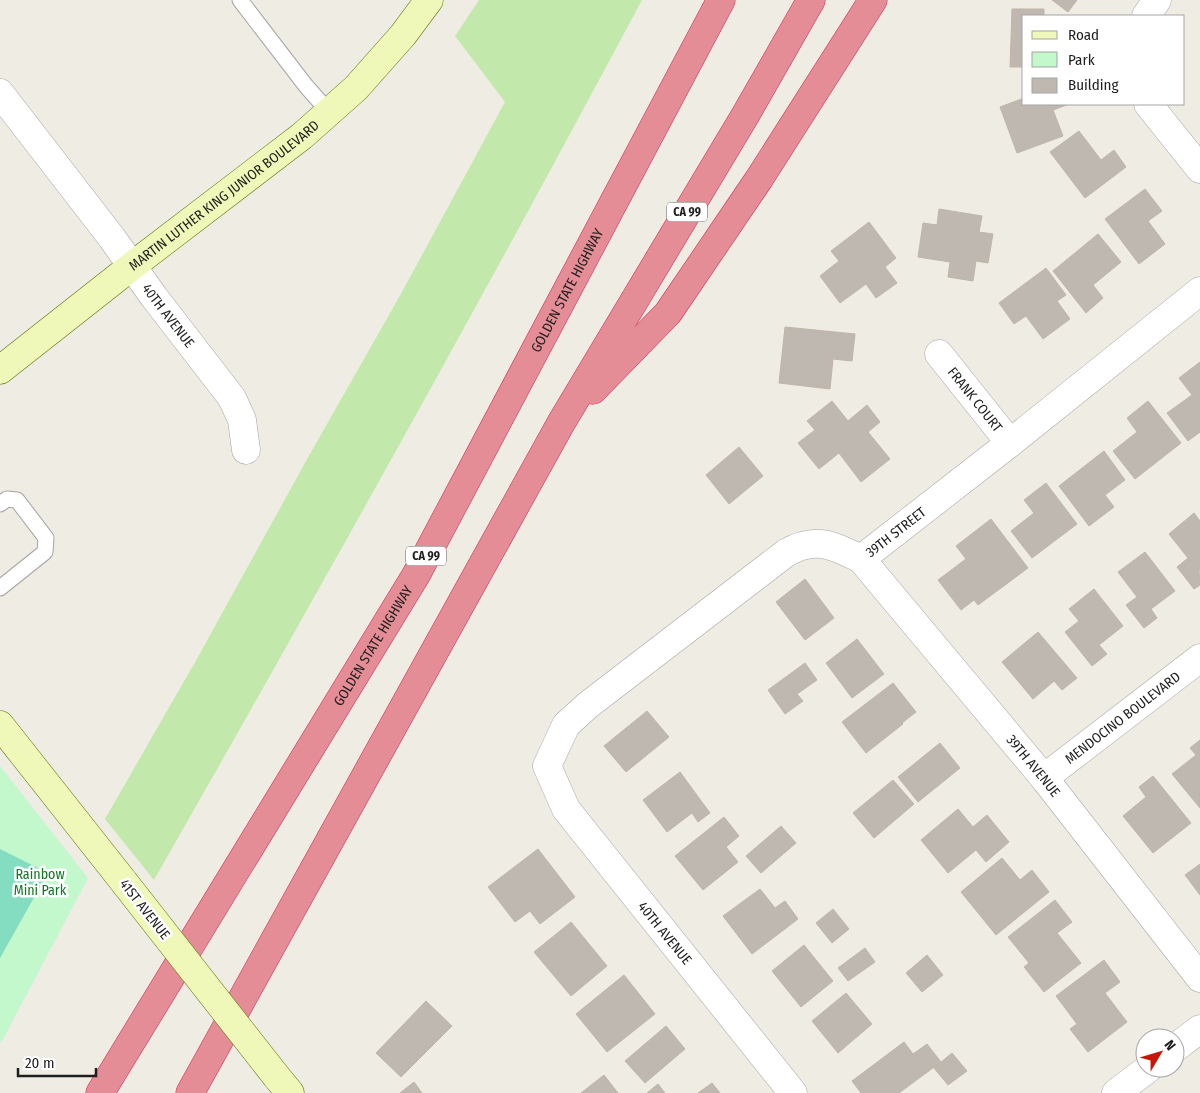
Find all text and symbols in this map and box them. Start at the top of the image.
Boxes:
legend [1022,15,1185,105]
text: Road [1068,26,1099,44]
text: Park [1068,51,1095,69]
text: Building [1068,76,1119,94]
street label: MARTIN LUTHER KING JUNIOR BOULEVARD [126,117,323,274]
road number: CA 99 [667,202,707,222]
street label: GOLDEN STATE HIGHWAY [528,226,607,355]
street label: 40TH AVENUE [138,280,198,351]
street label: FRANK COURT [944,364,1006,436]
street label: 39TH STREET [863,503,930,561]
road number: CA 99 [406,546,446,566]
street label: GOLDEN STATE HIGHWAY [330,583,416,709]
street label: MENDOCINO BOULEVARD [1062,668,1184,768]
street label: 39TH AVENUE [1003,732,1064,801]
park label: Rainbow Mini Park [14,866,67,899]
street label: 41ST AVENUE [116,876,174,943]
street label: 40TH AVENUE [634,898,695,969]
north arrow [1135,1028,1185,1078]
text: N [1161,1037,1179,1054]
scale bar [18,1046,95,1078]
text: 20 m [25,1054,55,1072]

